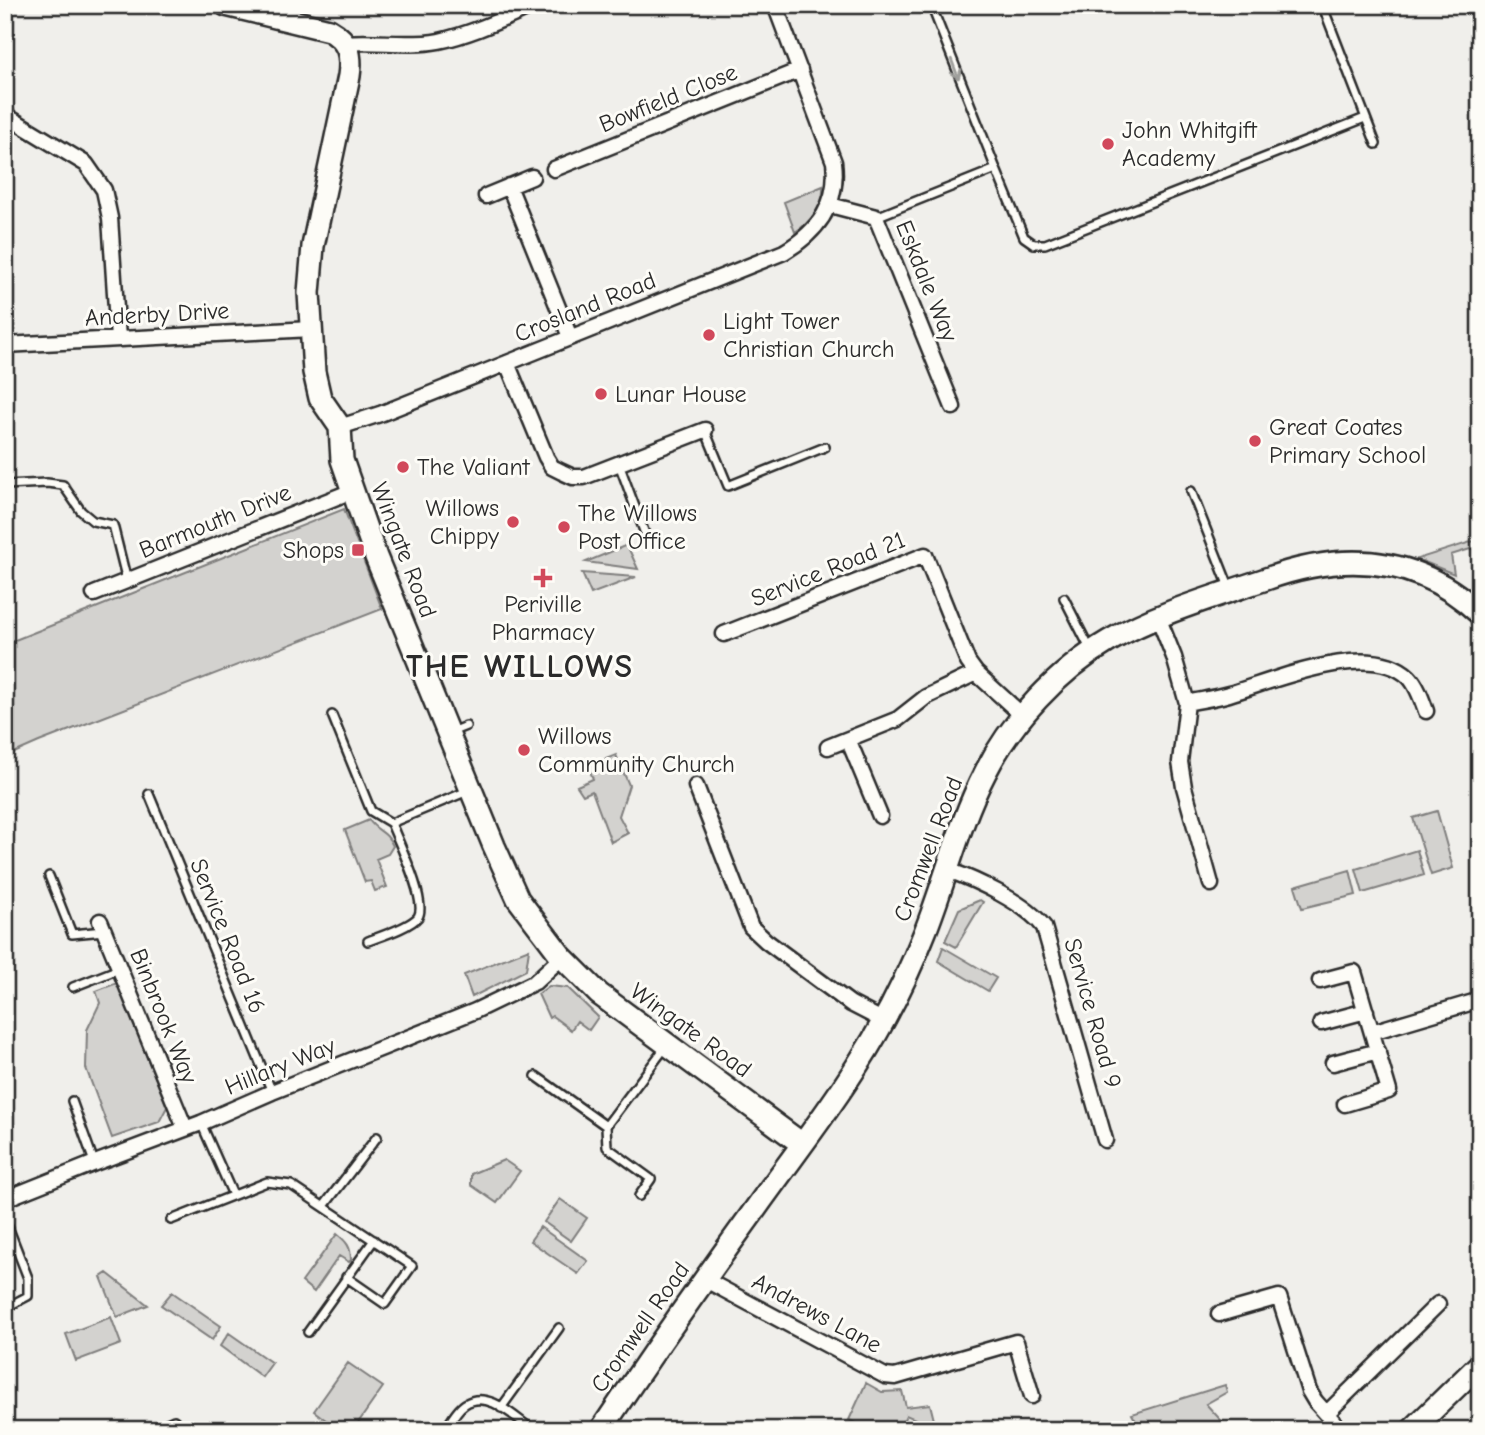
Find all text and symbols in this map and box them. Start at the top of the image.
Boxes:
street label: Bowfield Close [595,58,741,138]
one-way arrow [950,58,962,80]
place label: John Whitgift Academy [1122,116,1258,172]
marker: John Whitgift Academy [1100,136,1116,152]
street label: Eskdale Way [890,216,964,346]
street label: Crosland Road [510,266,660,348]
street label: Anderby Drive [84,296,230,332]
place label: Light Tower Christian Church [723,307,895,363]
marker: Light Tower Christian Church [701,327,717,343]
place label: Lunar House [615,380,746,408]
marker: Lunar House [593,386,609,402]
place label: Great Coates Primary School [1269,413,1426,469]
marker: Great Coates Primary School [1247,433,1263,449]
place label: The Valiant [417,453,531,481]
marker: The Valiant [395,459,411,475]
street label: Barmouth Drive [135,478,295,564]
street label: Wingate Road [365,478,443,622]
place label: Willows Chippy [425,494,499,550]
place label: The Willows Post Office [578,499,697,555]
marker: Willows Chippy [505,514,521,530]
marker: The Willows Post Office [556,519,572,535]
street label: Service Road 21 [747,525,909,613]
place label: Shops [283,536,344,564]
marker: Shops [350,542,366,558]
marker: Periville Pharmacy [535,570,551,586]
place label: Periville Pharmacy [492,590,595,646]
district label: THE WILLOWS [406,648,634,685]
place label: Willows Community Church [538,722,735,778]
marker: Willows Community Church [516,742,532,758]
street label: Cromwell Road [888,773,968,925]
street label: Service Road 16 [184,855,272,1017]
street label: Service Road 9 [1058,935,1128,1091]
street label: Binbrook Way [124,945,204,1088]
street label: Wingate Road [625,977,757,1083]
street label: Hillary Way [221,1031,339,1101]
street label: Cromwell Road [585,1256,695,1398]
street label: Andrews Lane [747,1267,887,1359]

